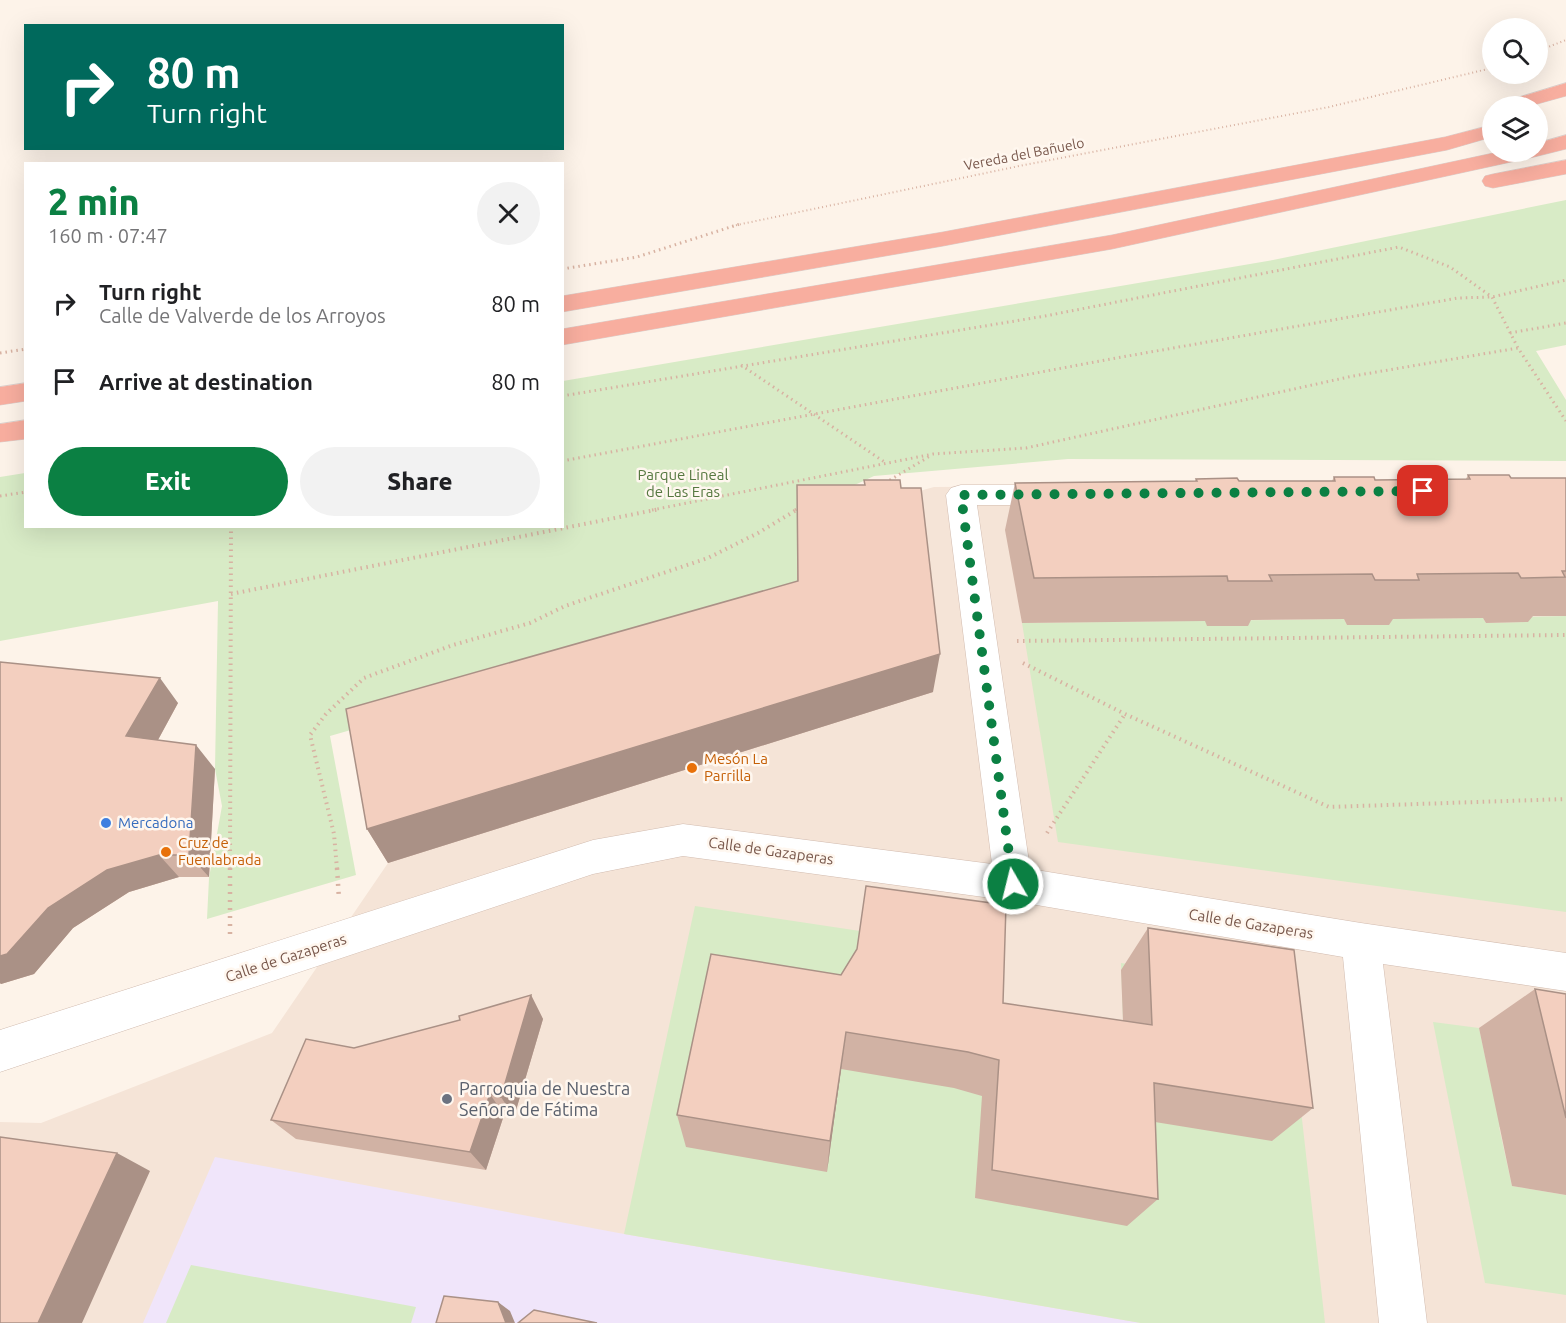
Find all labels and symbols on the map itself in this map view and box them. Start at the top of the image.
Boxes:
street label: Vereda del Bañuelo [963,134,1085,174]
pin [1397,465,1448,516]
park label: Parque Lineal de Las Eras [637,466,729,500]
place label: Mesón La Parrilla [704,750,768,784]
marker: Mesón La Parrilla [685,761,699,775]
place label: Mercadona [118,814,193,831]
marker: Mercadona [99,816,113,830]
street label: Calle de Gazaperas [707,833,835,868]
place label: Cruz de Fuenlabrada [178,834,261,868]
marker: Cruz de Fuenlabrada [159,845,173,859]
position arrow [981,852,1045,916]
street label: Calle de Gazaperas [1187,905,1315,942]
street label: Calle de Gazaperas [223,930,348,985]
place label: Parroquia de Nuestra Señora de Fátima [459,1078,630,1119]
marker: Parroquia de Nuestra Señora de Fátima [440,1092,454,1106]

